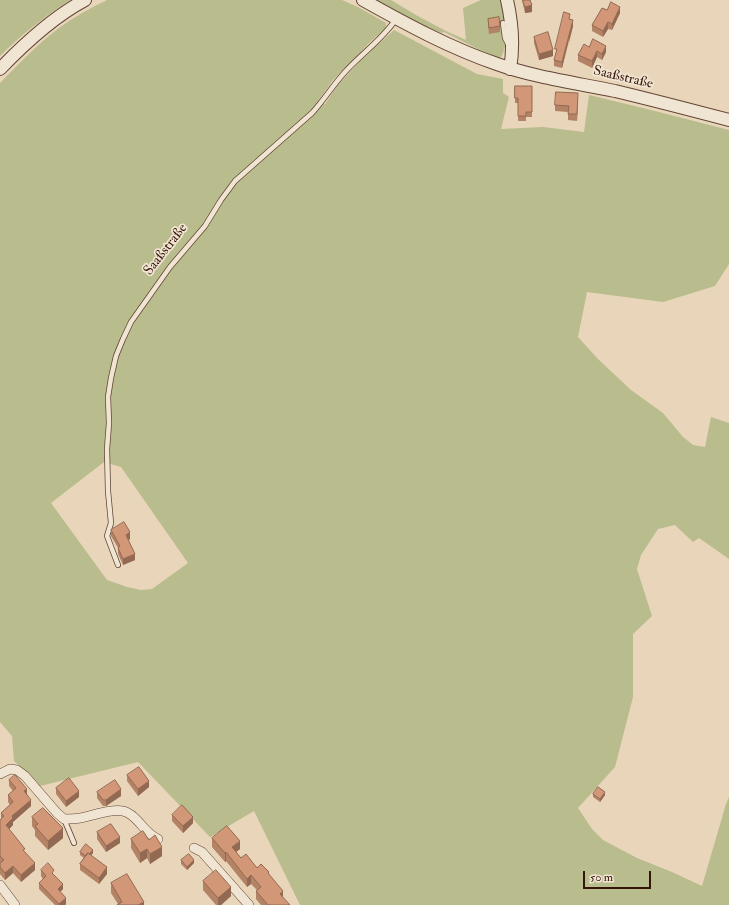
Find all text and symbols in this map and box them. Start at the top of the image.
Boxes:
street label: Saaßstraße [592,63,654,93]
street label: Saaßstraße [141,221,191,279]
scale bar [585,863,653,889]
text: 50 m [590,870,613,885]

